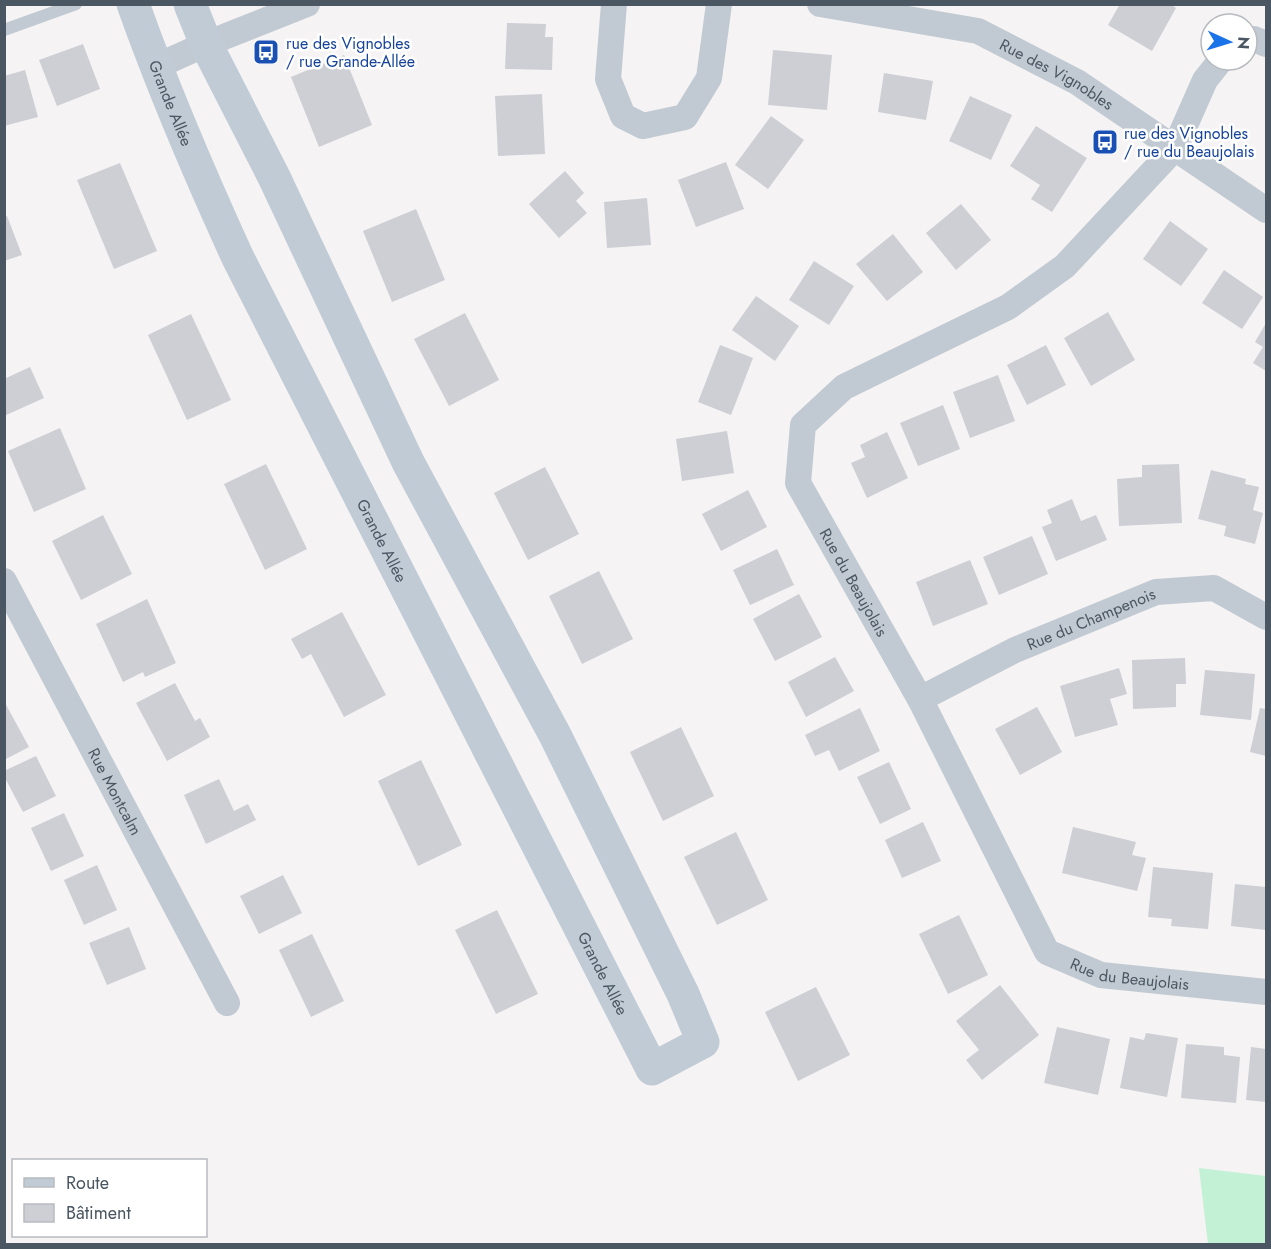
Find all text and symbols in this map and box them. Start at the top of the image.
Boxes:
north arrow [1199,12,1259,72]
place label: rue des Vignobles / rue Grande-Allée [286,32,415,73]
street label: Rue des Vignobles [996,33,1118,115]
text: N [1232,36,1255,50]
bus stop icon: rue des Vignobles / rue Grande-Allée [251,37,281,67]
street label: Grande Allée [143,57,199,149]
place label: rue des Vignobles / rue du Beaujolais [1124,122,1254,163]
bus stop icon: rue des Vignobles / rue du Beaujolais [1090,127,1120,157]
street label: Grande Allée [351,495,413,586]
street label: Rue du Beaujolais [814,524,894,640]
street label: Rue du Champenois [1023,582,1159,656]
street label: Rue Montcalm [83,744,148,839]
street label: Grande Allée [572,928,634,1019]
street label: Rue du Beaujolais [1067,952,1190,996]
legend [12,1159,207,1237]
text: Route [66,1170,109,1196]
text: Bâtiment [66,1200,132,1226]

